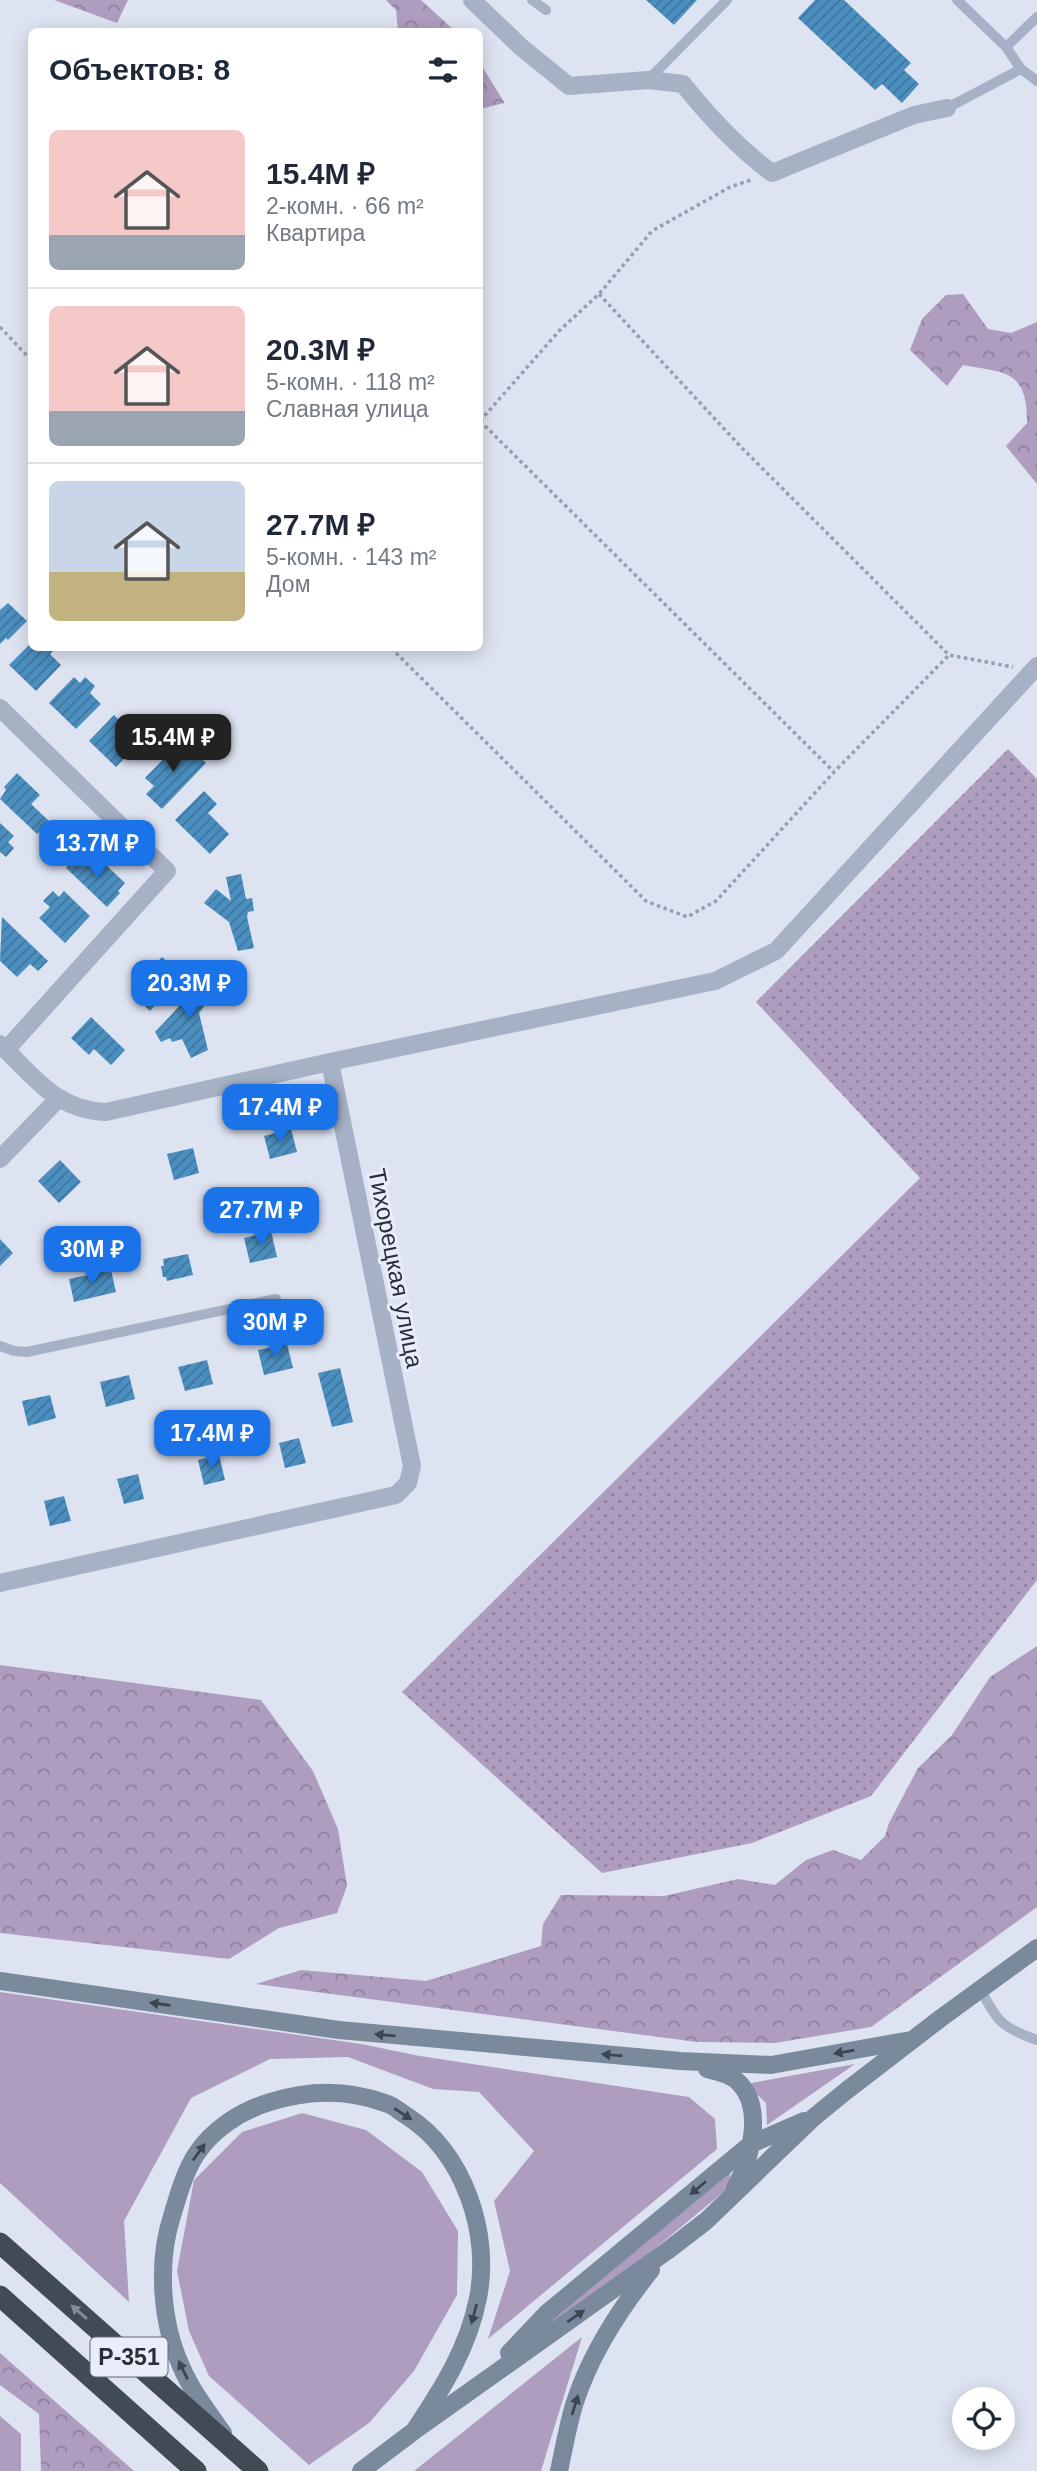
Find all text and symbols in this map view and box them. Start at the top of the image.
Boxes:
icon: filters [424,51,462,89]
text: Объектов: 8 [49,53,230,86]
text: 15.4M ₽ [266,157,375,190]
icon: home [105,158,189,242]
text: 2-комн. · 66 m² [266,193,424,219]
text: Квартира [266,220,365,246]
text: 20.3M ₽ [266,333,375,366]
icon: home [105,334,189,418]
text: 5-комн. · 118 m² [266,369,435,395]
text: Славная улица [266,396,429,422]
text: 27.7M ₽ [266,508,375,541]
icon: home [105,509,189,593]
text: 5-комн. · 143 m² [266,544,437,570]
text: Дом [266,571,310,597]
pin: 15.4M ₽ [108,714,238,774]
text: 15.4M ₽ [131,724,215,750]
pin: 13.7M ₽ [32,820,162,880]
text: 13.7M ₽ [55,830,139,856]
pin: 20.3M ₽ [124,960,254,1020]
text: 20.3M ₽ [147,970,231,996]
pin: 17.4M ₽ [215,1084,345,1144]
text: 17.4M ₽ [238,1094,322,1120]
street label: Тихорецкая улица [363,1166,429,1371]
pin: 27.7M ₽ [196,1188,326,1247]
text: 27.7M ₽ [219,1197,303,1223]
pin: 30M ₽ [43,1226,141,1286]
text: 30M ₽ [60,1236,124,1262]
pin: 30M ₽ [226,1300,324,1359]
text: 30M ₽ [243,1309,307,1335]
pin: 17.4M ₽ [147,1410,277,1470]
text: 17.4M ₽ [170,1420,254,1446]
one-way arrow [149,1998,171,2009]
one-way arrow [374,2029,396,2040]
one-way arrow [833,2047,855,2058]
one-way arrow [601,2049,623,2060]
one-way arrow [393,2107,413,2120]
one-way arrow [192,2143,206,2162]
one-way arrow [690,2180,707,2195]
one-way arrow [468,2303,479,2325]
one-way arrow [70,2304,88,2320]
one-way arrow [567,2309,585,2323]
road number: Р-351 [90,2338,168,2376]
one-way arrow [177,2360,189,2380]
map controls [952,2387,1015,2450]
button: locate [952,2387,1015,2450]
one-way arrow [571,2394,581,2415]

